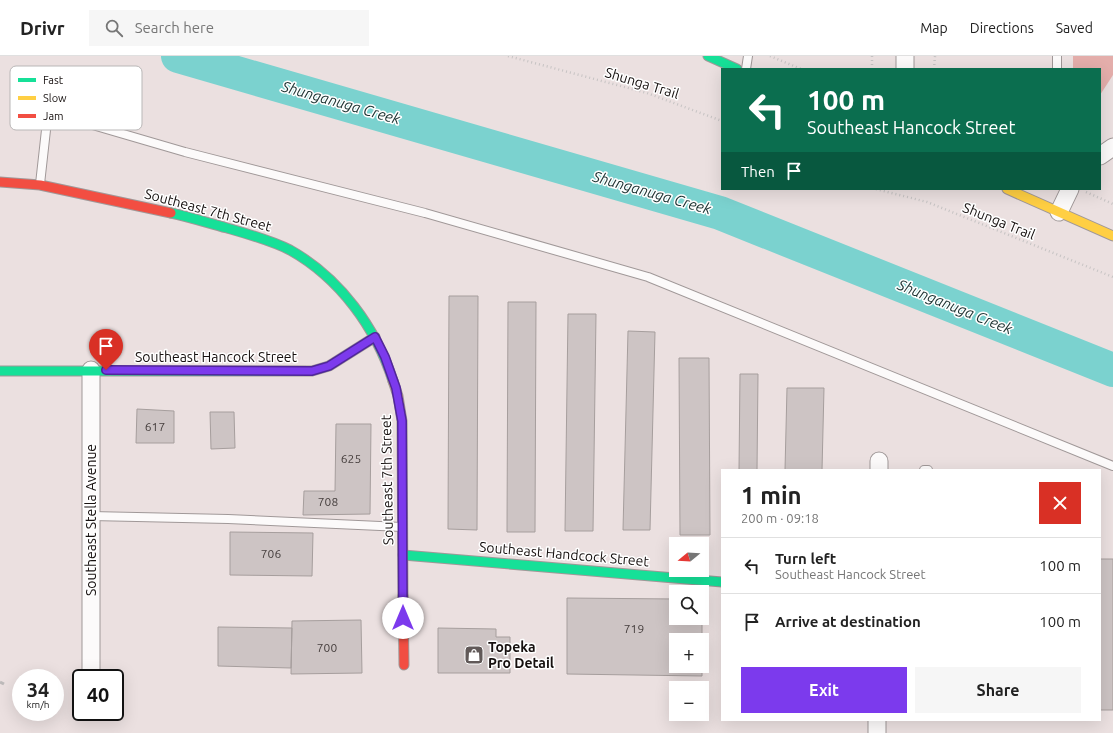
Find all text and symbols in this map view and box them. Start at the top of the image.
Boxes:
search box [89,10,369,46]
text: Drivr [20,17,65,39]
icon: search [103,17,125,39]
text: Search here [135,19,214,36]
text: Map [920,20,948,36]
text: Directions [970,20,1034,36]
text: Saved [1056,20,1093,36]
street label: Shunga Trail [603,64,681,102]
legend [10,66,142,130]
text: Fast [43,74,64,86]
water label: Shunganuga Creek [279,77,403,128]
icon: left [741,84,793,136]
text: 100 m [807,84,885,115]
text: Slow [43,92,67,104]
text: Jam [43,110,64,122]
text: Southeast Hancock Street [807,117,1016,137]
icon: arrive [783,160,805,182]
text: Then [741,163,775,180]
water label: Shunganuga Creek [590,167,714,218]
street label: Southeast 7th Street [143,185,274,235]
street label: Shunga Trail [960,199,1038,243]
water label: Shunganuga Creek [894,275,1016,338]
pin [89,329,123,370]
icon: arrive [95,335,117,357]
street label: Southeast Hancock Street [135,349,298,365]
street label: Southeast 7th Street [378,414,396,545]
house number: 617 [145,420,165,433]
street label: Southeast Stella Avenue [83,444,99,596]
house number: 625 [341,452,361,465]
text: 1 min [741,482,802,509]
button: close [1039,482,1081,524]
house number: 708 [318,495,338,508]
text: 200 m · 09:18 [741,511,819,525]
north arrow [669,537,709,577]
map controls [669,537,709,721]
street label: Southeast Handcock Street [478,539,650,569]
house number: 706 [261,547,281,560]
text: Turn left [775,550,836,567]
icon: left [741,555,763,577]
text: 100 m [1039,557,1081,574]
text: Southeast Hancock Street [775,567,926,581]
button: search [669,585,709,625]
position arrow [382,597,424,639]
icon: arrive [741,611,763,633]
text: Arrive at destination [775,613,921,630]
text: 100 m [1039,613,1081,630]
house number: 719 [624,622,644,635]
button: + [669,633,709,673]
place label: Topeka Pro Detail [488,639,554,671]
house number: 700 [317,641,337,654]
shop icon: Topeka Pro Detail [463,644,485,666]
button: Exit [741,667,907,713]
button: Share [915,667,1081,713]
speed limit sign: 40 [72,669,124,721]
text: 34 [27,678,49,701]
button: − [669,681,709,721]
text: km/h [26,699,50,710]

